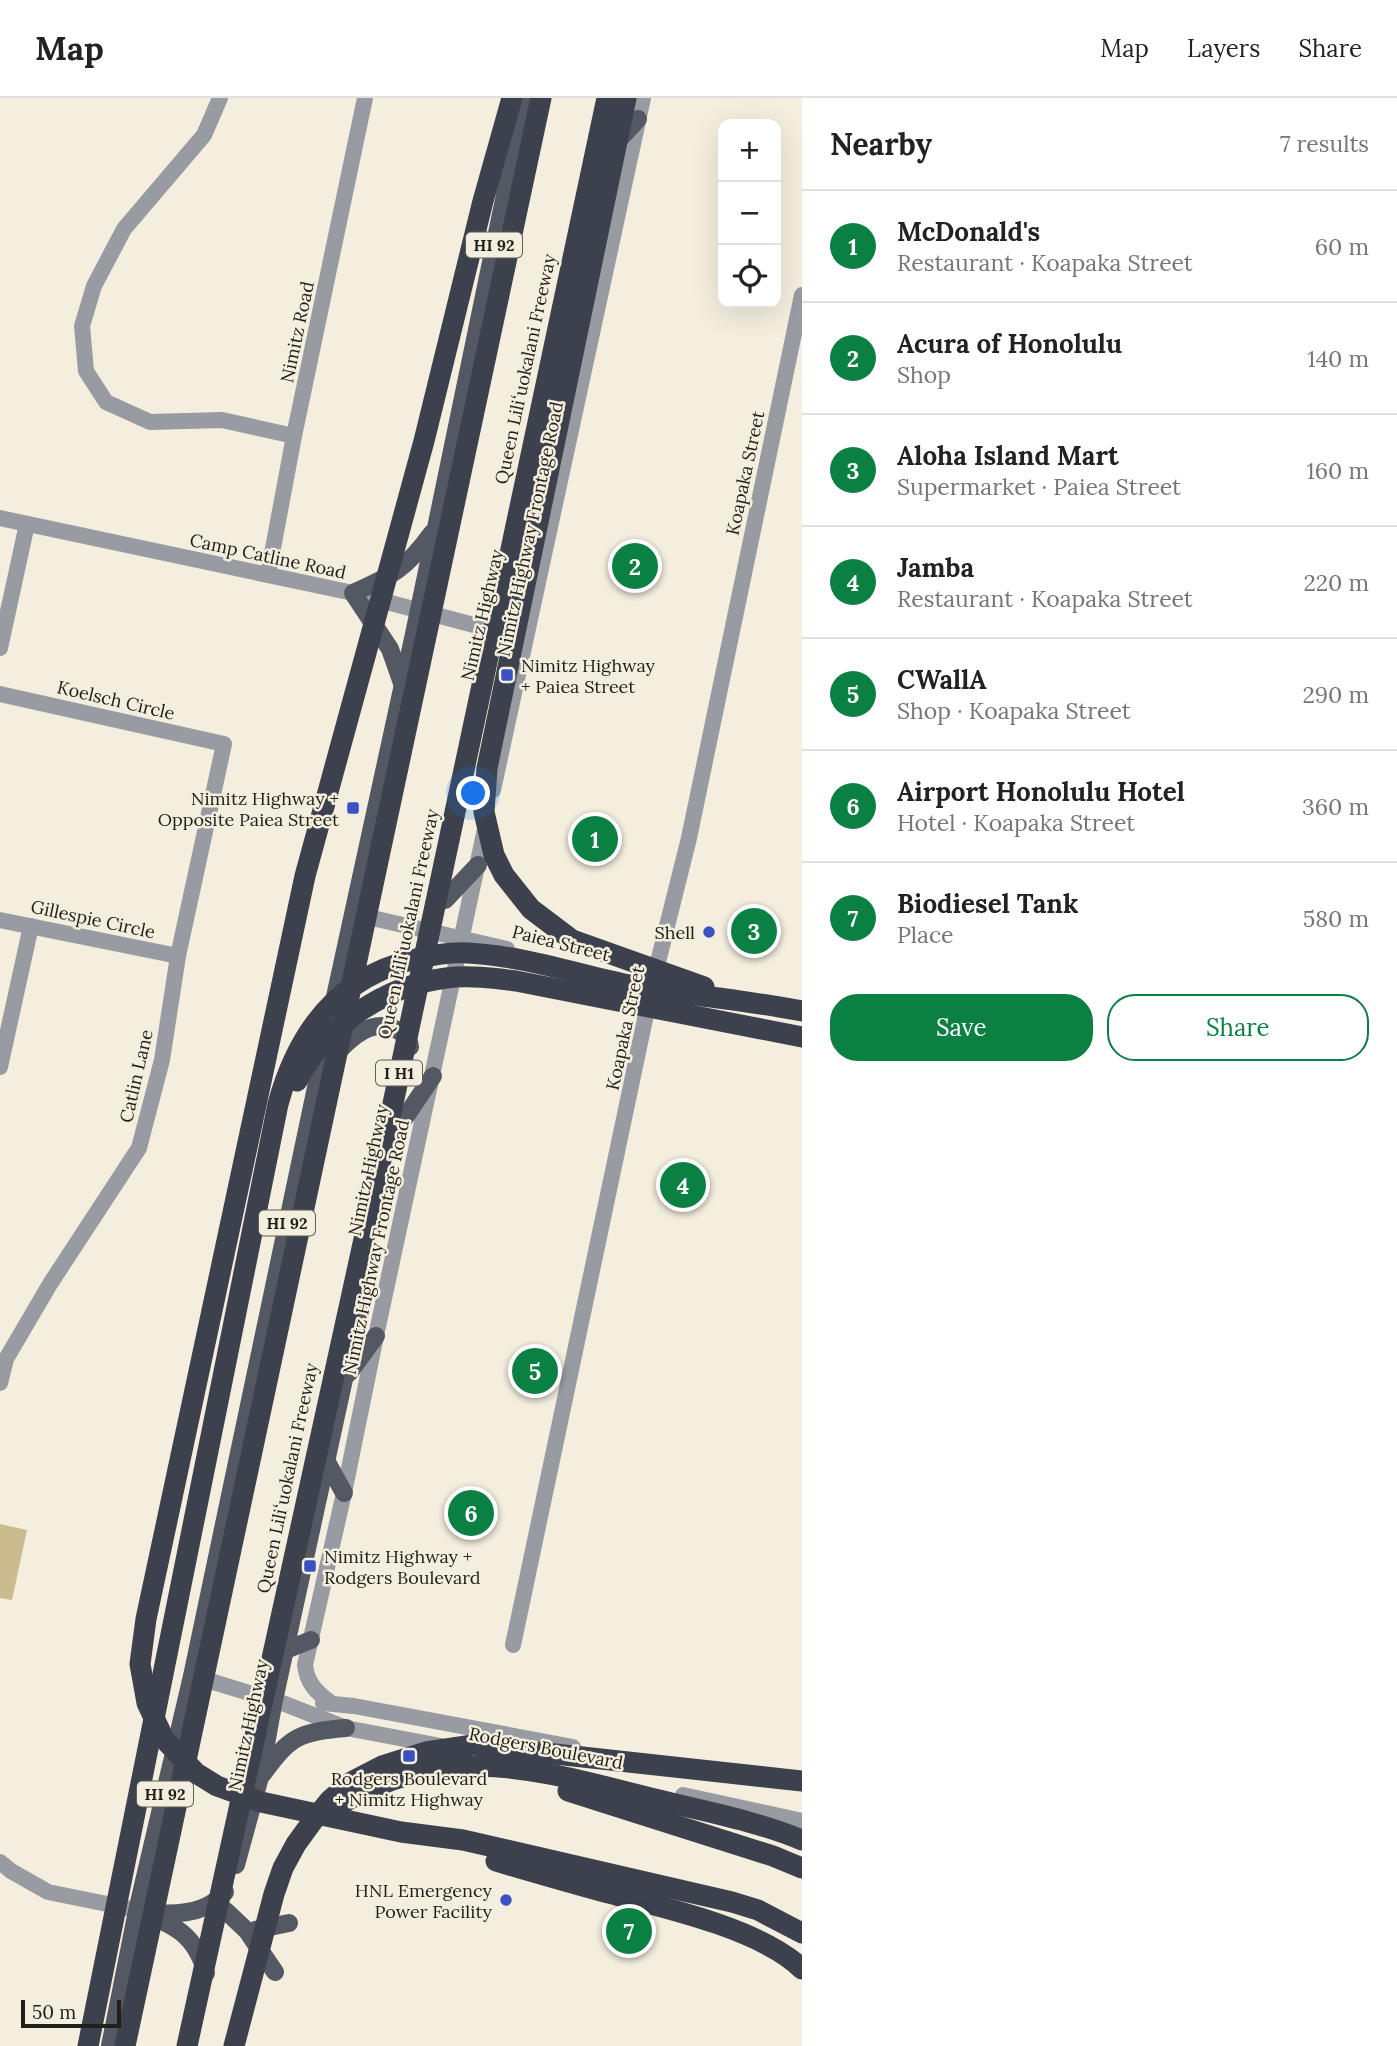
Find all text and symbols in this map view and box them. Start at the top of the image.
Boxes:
text: Map [35,27,104,69]
text: Map [1100,33,1149,64]
text: Layers [1187,33,1260,64]
text: Share [1298,33,1362,64]
map controls [718,119,781,308]
button: + [718,119,781,182]
text: Nearby [830,125,932,163]
text: 7 results [1280,129,1369,158]
button: − [718,182,781,245]
text: McDonald's [897,215,1040,248]
road number: HI 92 [466,232,522,258]
text: 1 [848,232,858,261]
text: 60 m [1315,232,1369,261]
button: locate [718,245,781,308]
text: Restaurant · Koapaka Street [897,248,1193,277]
street label: Queen Liliʻuokalani Freeway [489,251,561,486]
street label: Nimitz Road [275,279,319,385]
text: Acura of Honolulu [897,327,1122,360]
text: 2 [847,344,859,373]
text: 140 m [1307,344,1369,373]
text: Shop [897,360,951,389]
street label: Nimitz Highway Frontage Road [492,399,568,658]
street label: Koapaka Street [721,409,769,537]
text: Aloha Island Mart [897,439,1119,472]
text: 3 [847,456,859,485]
text: 160 m [1306,456,1369,485]
text: Supermarket · Paiea Street [897,472,1181,501]
street label: Camp Catline Road [188,528,349,584]
pin: 2 [612,540,658,592]
street label: Nimitz Highway [456,547,508,683]
text: Jamba [897,551,974,584]
text: 4 [847,568,859,597]
text: 220 m [1303,568,1369,597]
text: Restaurant · Koapaka Street [897,584,1193,613]
place label: Nimitz Highway + Paiea Street [521,654,656,698]
text: CWallA [897,663,987,696]
marker: Nimitz Highway + Paiea Street [499,667,515,683]
street label: Koelsch Circle [55,675,177,725]
text: 5 [847,680,859,709]
text: 290 m [1302,680,1369,709]
text: Shop · Koapaka Street [897,696,1131,725]
text: Airport Honolulu Hotel [897,775,1185,808]
your location [456,776,490,810]
place label: Nimitz Highway + Opposite Paiea Street [158,787,339,831]
text: 6 [846,792,860,821]
text: 360 m [1302,792,1369,821]
marker: Nimitz Highway + Opposite Paiea Street [345,800,361,816]
street label: Queen Liliʻuokalani Freeway [372,806,444,1041]
text: Hotel · Koapaka Street [897,808,1135,837]
pin: 1 [572,813,618,865]
text: Biodiesel Tank [897,887,1078,920]
street label: Gillespie Circle [29,895,157,943]
text: 7 [848,904,858,933]
text: 580 m [1303,904,1369,933]
pin: 3 [731,905,777,957]
street label: Paiea Street [510,920,612,966]
text: Place [897,920,954,949]
place label: Shell [654,921,695,944]
marker: Shell [701,924,717,940]
street label: Koapaka Street [601,964,649,1092]
button: Save [830,994,1093,1061]
button: Share [1107,994,1369,1061]
street label: Catlin Lane [114,1027,158,1125]
road number: I H1 [376,1060,422,1085]
street label: Nimitz Highway [343,1102,393,1238]
street label: Nimitz Highway Frontage Road [338,1117,414,1376]
pin: 4 [660,1159,706,1211]
road number: HI 92 [259,1210,315,1236]
pin: 5 [512,1345,558,1397]
street label: Queen Liliʻuokalani Freeway [251,1360,323,1595]
pin: 6 [448,1487,494,1539]
place label: Nimitz Highway + Rodgers Boulevard [324,1545,481,1589]
marker: Nimitz Highway + Rodgers Boulevard [302,1558,318,1574]
street label: Nimitz Highway [223,1657,273,1793]
street label: Rodgers Boulevard [467,1722,625,1774]
marker: Rodgers Boulevard + Nimitz Highway [401,1748,417,1764]
place label: Rodgers Boulevard + Nimitz Highway [331,1767,488,1811]
road number: HI 92 [137,1782,193,1806]
place label: HNL Emergency Power Facility [355,1879,492,1923]
marker: HNL Emergency Power Facility [498,1892,514,1908]
pin: 7 [606,1905,652,1957]
scale bar [21,1997,121,2029]
text: 50 m [32,2000,76,2024]

